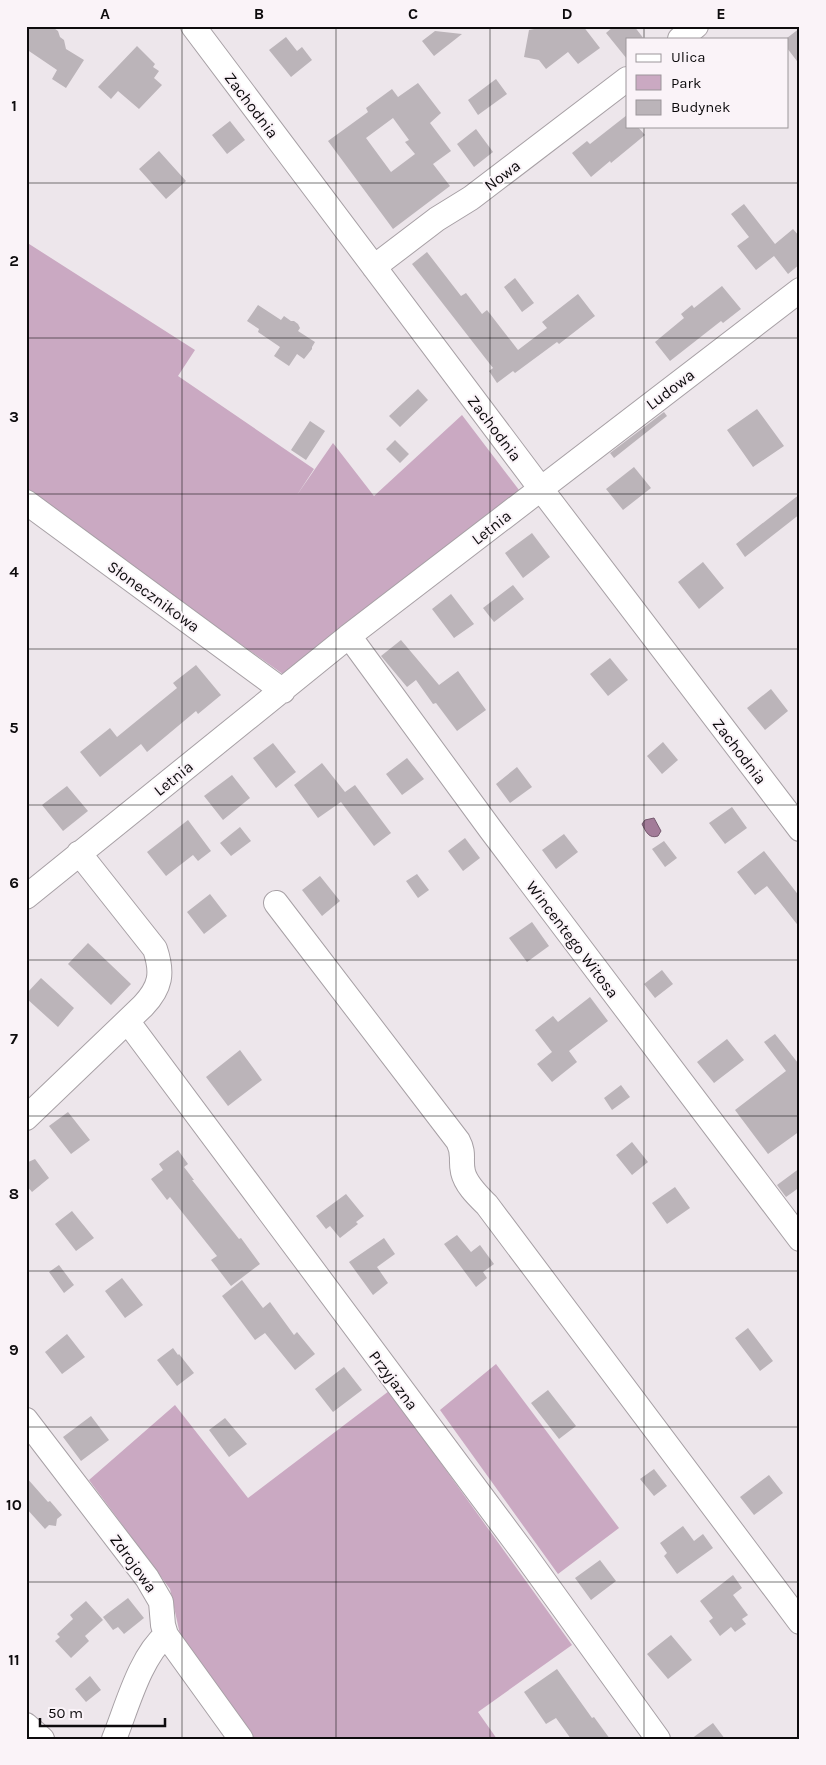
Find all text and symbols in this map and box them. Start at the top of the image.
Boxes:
text: A [100,4,110,23]
text: B [254,4,264,23]
text: C [408,4,418,23]
text: D [562,4,573,23]
text: E [716,4,726,23]
legend [626,38,788,128]
text: Ulica [671,48,705,66]
street label: Zachodnia [221,69,283,142]
text: Park [671,74,701,92]
text: 1 [11,96,17,115]
text: Budynek [671,98,730,116]
street label: Nowa [481,156,524,195]
text: 2 [9,251,19,270]
street label: Ludowa [642,365,698,414]
street label: Zachodnia [464,392,526,465]
text: 3 [9,407,19,426]
street label: Letnia [468,506,515,549]
street label: Słonecznikowa [104,557,203,636]
text: 4 [9,562,19,581]
street label: Zachodnia [709,715,771,788]
text: 5 [9,718,19,737]
street label: Letnia [150,757,197,800]
text: 6 [9,873,19,892]
street label: Wincentego Witosa [522,877,623,1002]
text: 7 [10,1029,18,1048]
text: 8 [9,1184,19,1203]
text: 9 [9,1340,19,1359]
street label: Przyjazna [365,1347,422,1414]
text: 10 [6,1495,22,1514]
street label: Zdrojowa [106,1530,161,1596]
text: 11 [8,1650,20,1669]
scale bar [40,1695,165,1727]
text: 50 m [48,1704,83,1722]

